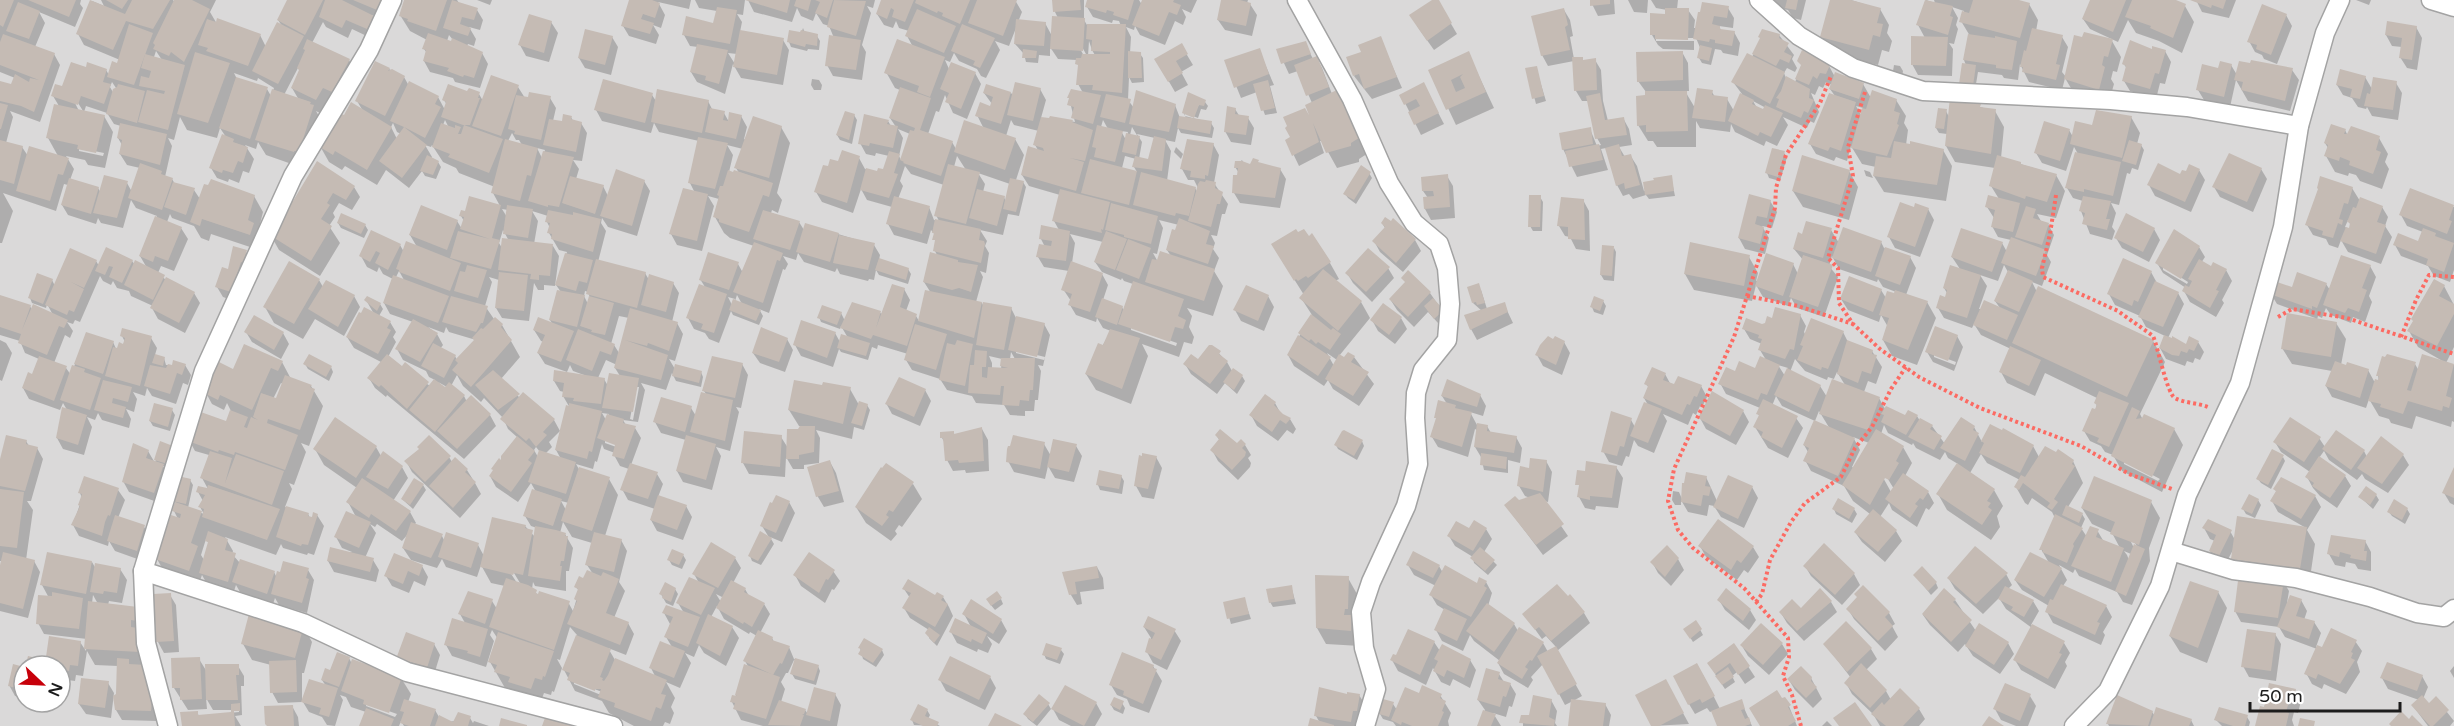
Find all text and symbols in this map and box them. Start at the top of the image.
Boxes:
north arrow [12,654,72,714]
scale bar [2250,675,2400,713]
text: N [43,680,67,699]
text: 50 m [2259,685,2303,707]

